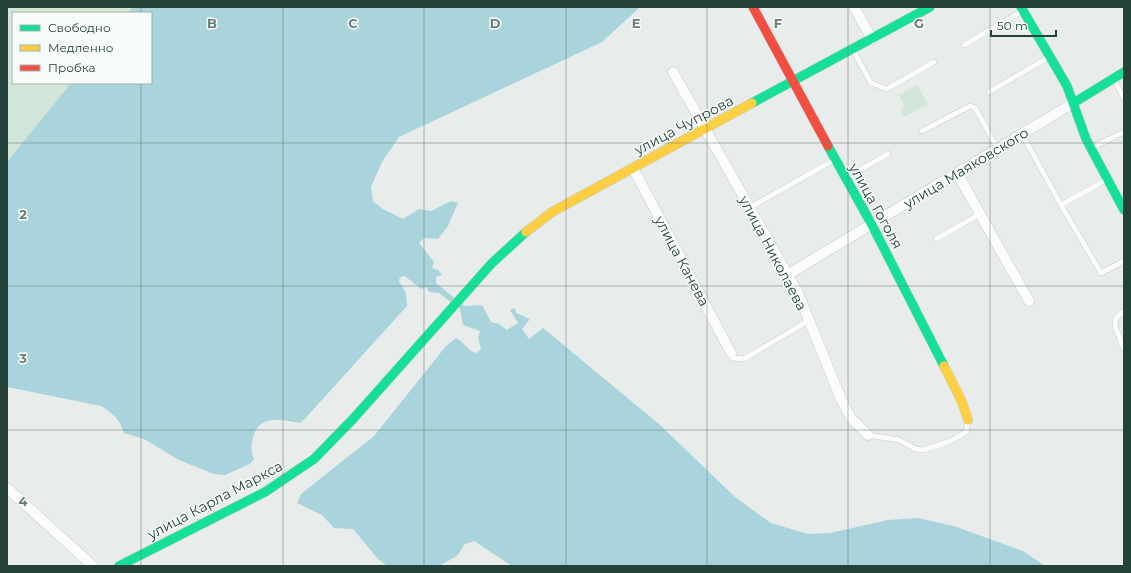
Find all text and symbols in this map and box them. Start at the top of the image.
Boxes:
legend [12,12,152,84]
scale bar [991,12,1056,38]
text: B [207,15,217,31]
text: C [348,15,358,31]
text: D [490,15,501,31]
text: E [632,15,641,31]
text: F [774,15,782,31]
text: G [914,15,924,31]
text: 50 m [997,18,1028,33]
text: Свободно [48,20,111,35]
text: Медленно [48,40,114,55]
text: Пробка [48,60,96,75]
street label: улица Чупрова [630,91,737,159]
street label: улица Маяковского [899,123,1032,213]
street label: улица Гоголя [845,159,907,252]
street label: улица Николаева [735,192,811,314]
text: 2 [19,206,27,222]
street label: улица Канева [650,212,713,309]
text: 3 [18,350,27,366]
street label: улица Карла Маркса [143,457,286,544]
text: 4 [19,493,28,509]

